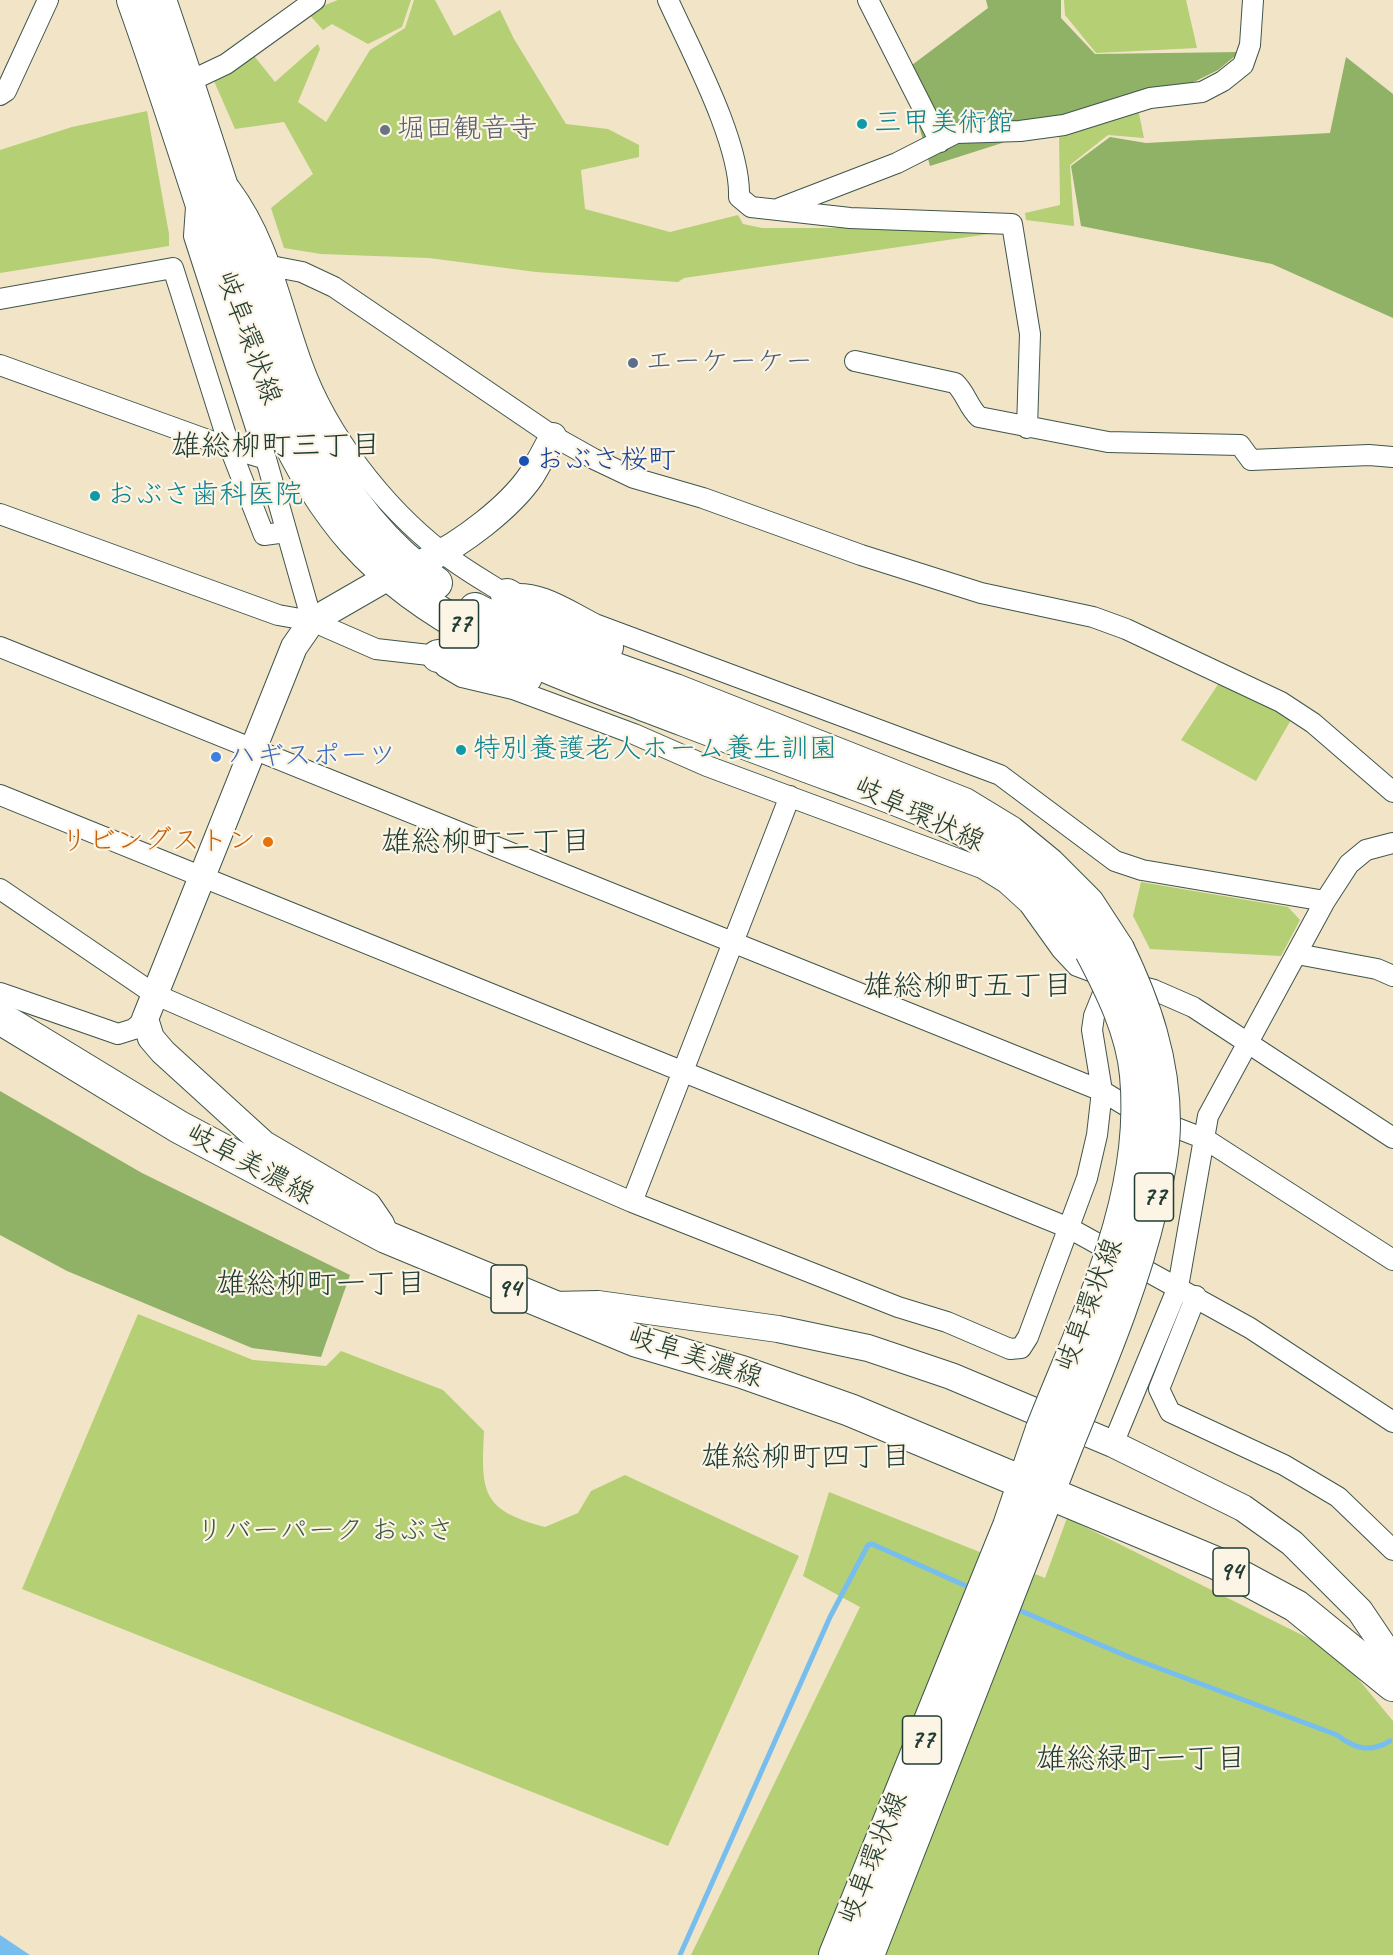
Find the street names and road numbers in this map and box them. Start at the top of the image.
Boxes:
street label: 岐阜環状線 [208,266,288,410]
road number: 77 [440,600,478,648]
street label: 岐阜環状線 [848,770,990,860]
street label: 岐阜美濃線 [180,1117,320,1213]
road number: 77 [1134,1173,1174,1221]
street label: 岐阜環状線 [1049,1234,1131,1376]
road number: 94 [491,1265,527,1313]
street label: 岐阜美濃線 [623,1320,767,1396]
road number: 94 [1213,1548,1249,1596]
road number: 77 [902,1716,942,1764]
street label: 岐阜環状線 [832,1787,916,1929]

